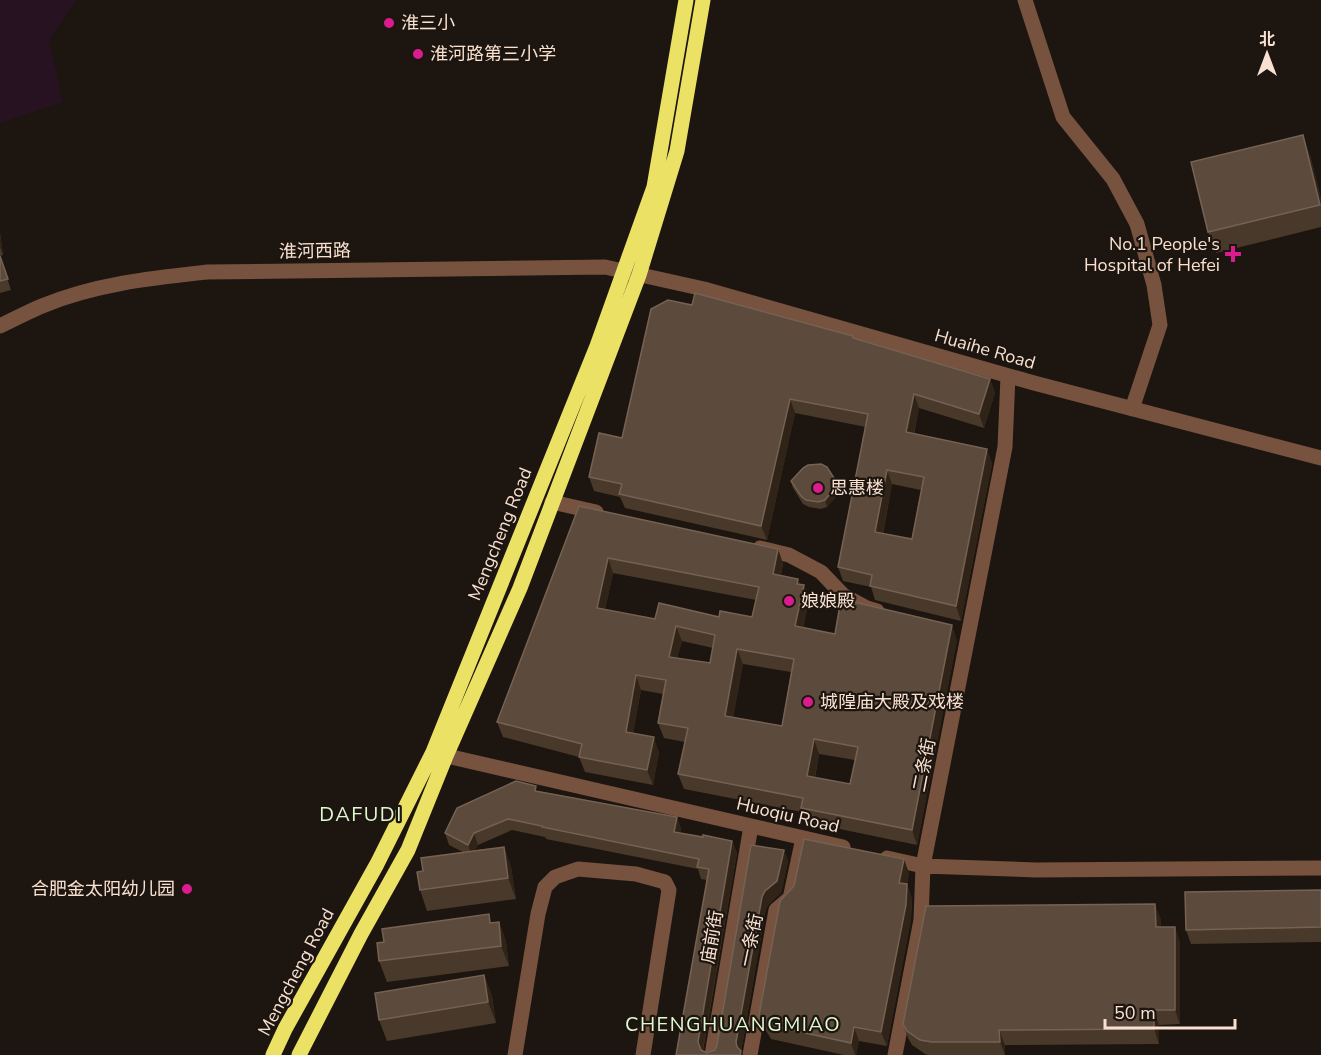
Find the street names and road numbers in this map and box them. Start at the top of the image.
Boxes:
street label: 淮河西路 [279,238,351,264]
street label: Huaihe Road [932,323,1038,375]
street label: Mengcheng Road [462,464,538,604]
street label: 二条街 [907,736,941,794]
street label: Huoqiu Road [734,791,842,839]
street label: Mengcheng Road [252,904,340,1040]
street label: 庙前街 [695,908,729,966]
street label: 一条街 [734,911,768,969]

